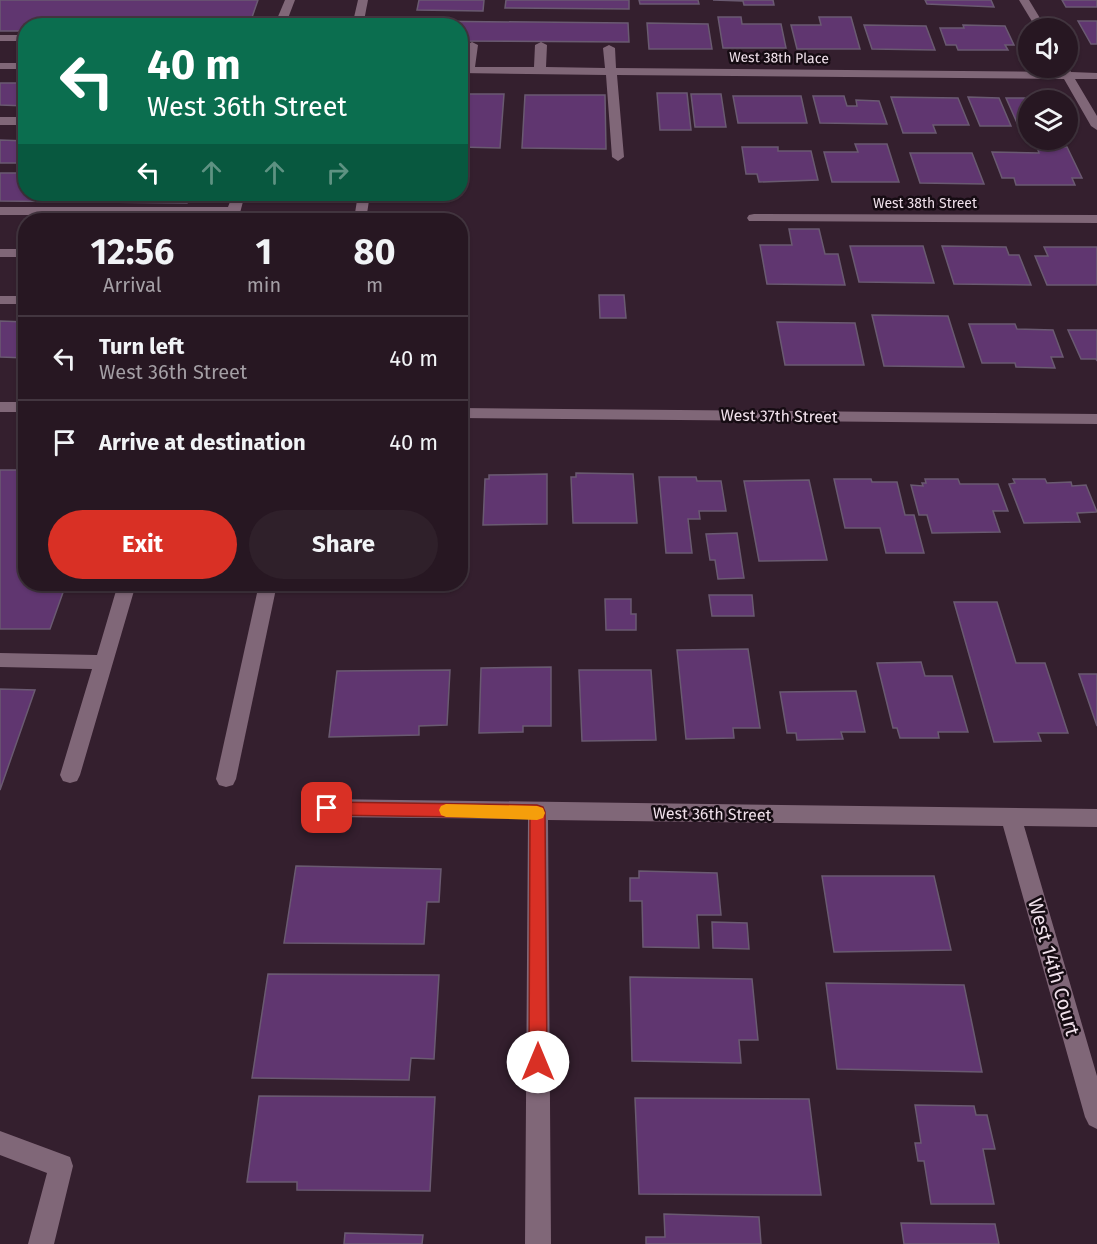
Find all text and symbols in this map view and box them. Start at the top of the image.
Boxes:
map controls [1018,18,1078,150]
button: sound [1018,18,1078,78]
text: 40 m [147,40,241,90]
icon: left [48,42,126,120]
street label: West 38th Place [729,49,829,67]
button: layers [1018,90,1078,150]
text: West 36th Street [147,91,347,123]
icon: left [132,156,165,189]
icon: ahead [195,156,228,189]
icon: ahead [258,156,291,189]
icon: right [321,156,354,189]
street label: West 38th Street [873,195,978,212]
text: 12:56 [90,230,174,274]
text: 1 [256,230,272,274]
text: 80 [354,230,396,274]
text: Arrival [103,273,162,297]
text: min [247,273,281,297]
text: m [366,273,383,297]
text: Turn left [99,333,184,360]
icon: left [48,342,81,375]
text: 40 m [389,345,438,372]
text: West 36th Street [99,360,247,384]
street label: West 37th Street [720,405,838,427]
icon: arrive [48,426,81,459]
text: Arrive at destination [99,429,306,456]
text: 40 m [389,429,438,456]
button: Exit [48,510,237,579]
button: Share [249,510,438,579]
pin [301,782,352,833]
icon: arrive [310,791,343,824]
street label: West 36th Street [653,803,772,825]
street label: West 14th Court [1023,896,1085,1039]
position arrow [506,1030,570,1094]

